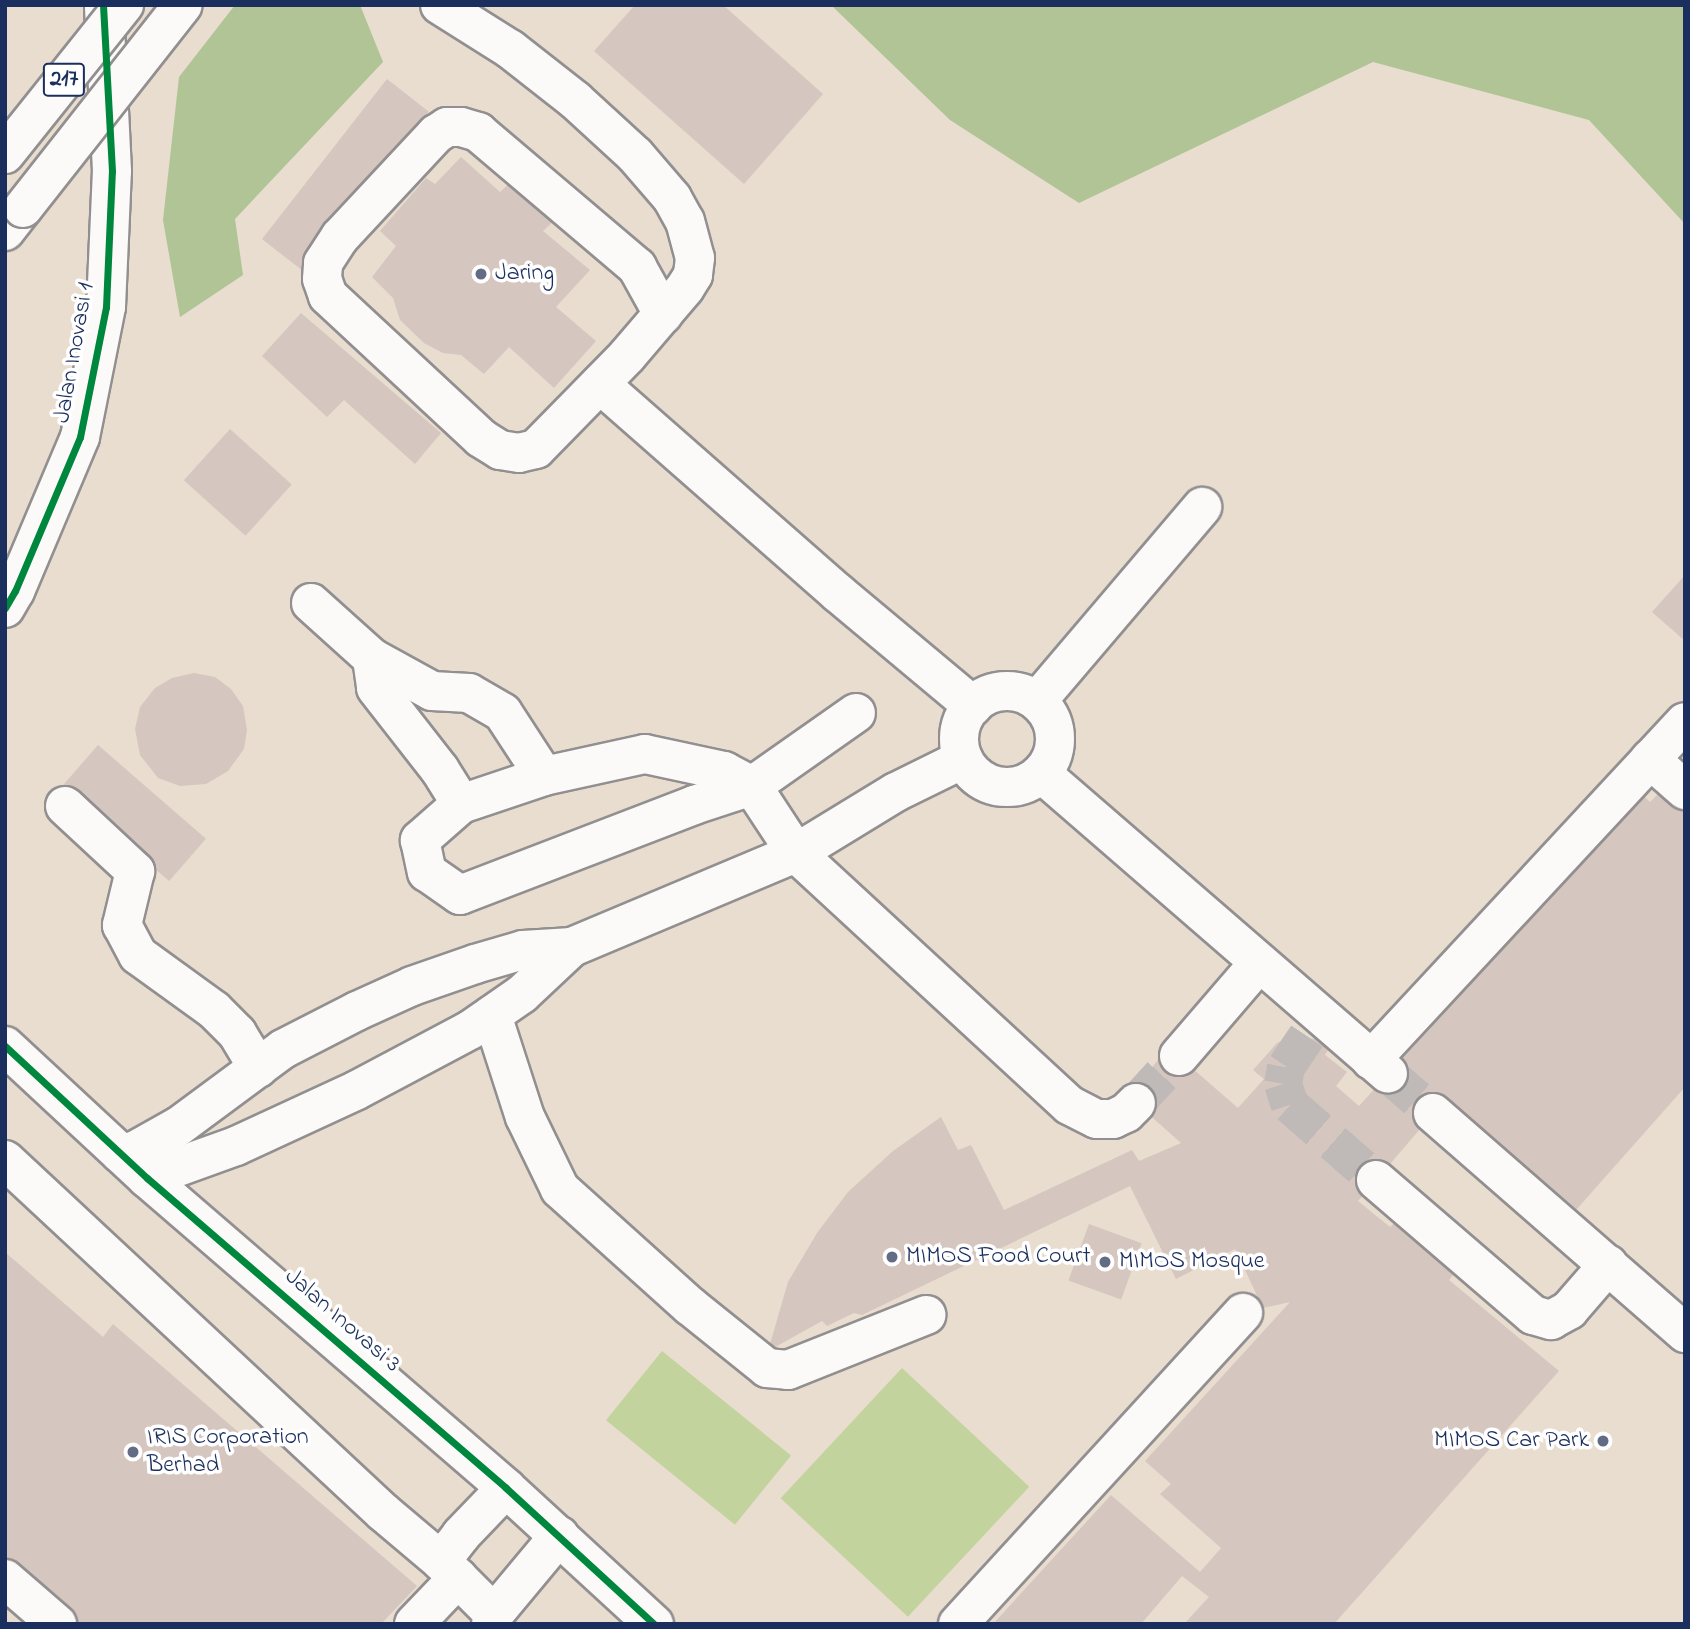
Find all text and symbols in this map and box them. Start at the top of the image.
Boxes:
road number: 217 [41,60,87,100]
place label: Jaring [495,260,554,288]
marker: Jaring [473,266,489,282]
street label: Jalan Inovasi 1 [49,281,101,425]
place label: MIMOS Food Court [906,1243,1091,1271]
place label: MIMOS Mosque [1119,1248,1265,1276]
marker: MIMOS Food Court [884,1249,900,1265]
marker: MIMOS Mosque [1097,1254,1113,1270]
street label: Jalan Inovasi 3 [278,1263,406,1379]
place label: IRIS Corporation Berhad [147,1424,309,1480]
place label: MIMOS Car Park [1434,1427,1589,1455]
marker: MIMOS Car Park [1595,1433,1611,1449]
marker: IRIS Corporation Berhad [125,1444,141,1460]

